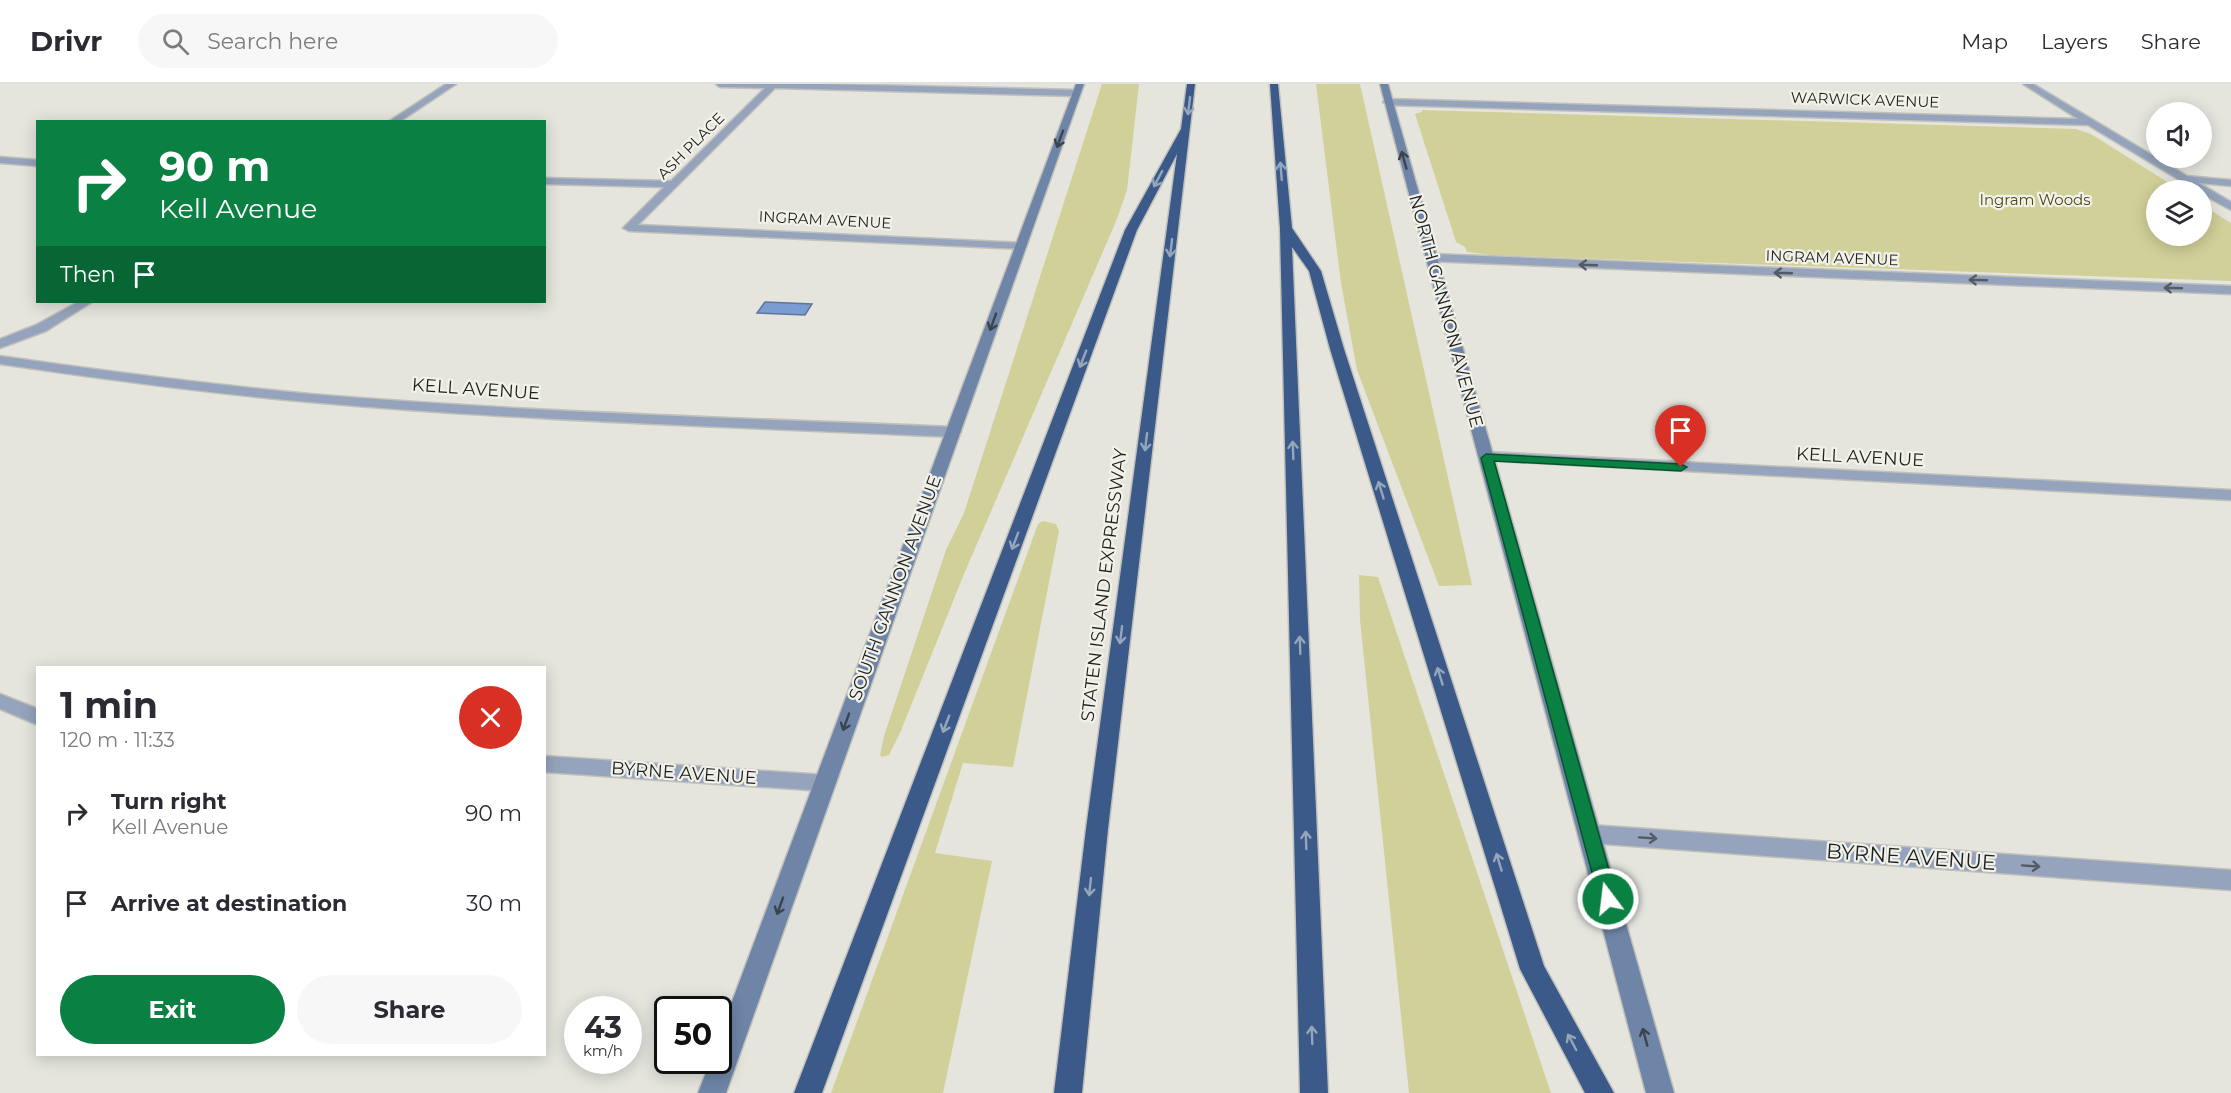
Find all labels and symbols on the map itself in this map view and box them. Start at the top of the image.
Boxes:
street label: WARWICK AVENUE [1790,87,1940,112]
one-way arrow [1183,95,1194,115]
street label: ASH PLACE [653,108,728,183]
one-way arrow [1053,129,1064,148]
one-way arrow [1398,151,1410,170]
one-way arrow [1275,161,1286,181]
one-way arrow [1152,170,1163,188]
park label: Ingram Woods [1979,190,2091,209]
street label: NORTH GANNON AVENUE [1404,192,1488,430]
street label: INGRAM AVENUE [758,207,892,232]
one-way arrow [1165,238,1176,258]
street label: INGRAM AVENUE [1765,246,1899,269]
one-way arrow [1578,260,1598,271]
one-way arrow [1773,267,1793,278]
one-way arrow [1968,275,1988,286]
one-way arrow [2163,282,2183,293]
one-way arrow [986,312,997,331]
one-way arrow [1077,349,1088,368]
street label: KELL AVENUE [411,374,541,404]
pin [1655,405,1706,467]
one-way arrow [1140,431,1151,451]
one-way arrow [1288,440,1299,460]
street label: KELL AVENUE [1795,443,1925,471]
street label: STATEN ISLAND EXPRESSWAY [1076,447,1132,723]
street label: SOUTH GANNON AVENUE [844,472,946,704]
one-way arrow [1375,481,1386,500]
one-way arrow [1008,532,1019,550]
one-way arrow [1116,625,1127,645]
one-way arrow [1294,635,1305,655]
one-way arrow [1434,667,1445,686]
one-way arrow [840,712,851,731]
one-way arrow [940,714,951,733]
street label: BYRNE AVENUE [610,757,758,789]
one-way arrow [1300,830,1312,850]
one-way arrow [1638,833,1658,844]
street label: BYRNE AVENUE [1825,838,1997,875]
one-way arrow [1492,853,1503,872]
one-way arrow [2021,860,2041,871]
position arrow [1576,867,1640,931]
one-way arrow [1085,877,1096,897]
one-way arrow [774,896,785,914]
speed limit sign: 50 [654,996,732,1074]
one-way arrow [1307,1025,1318,1045]
one-way arrow [1639,1027,1650,1046]
one-way arrow [1566,1033,1577,1051]

